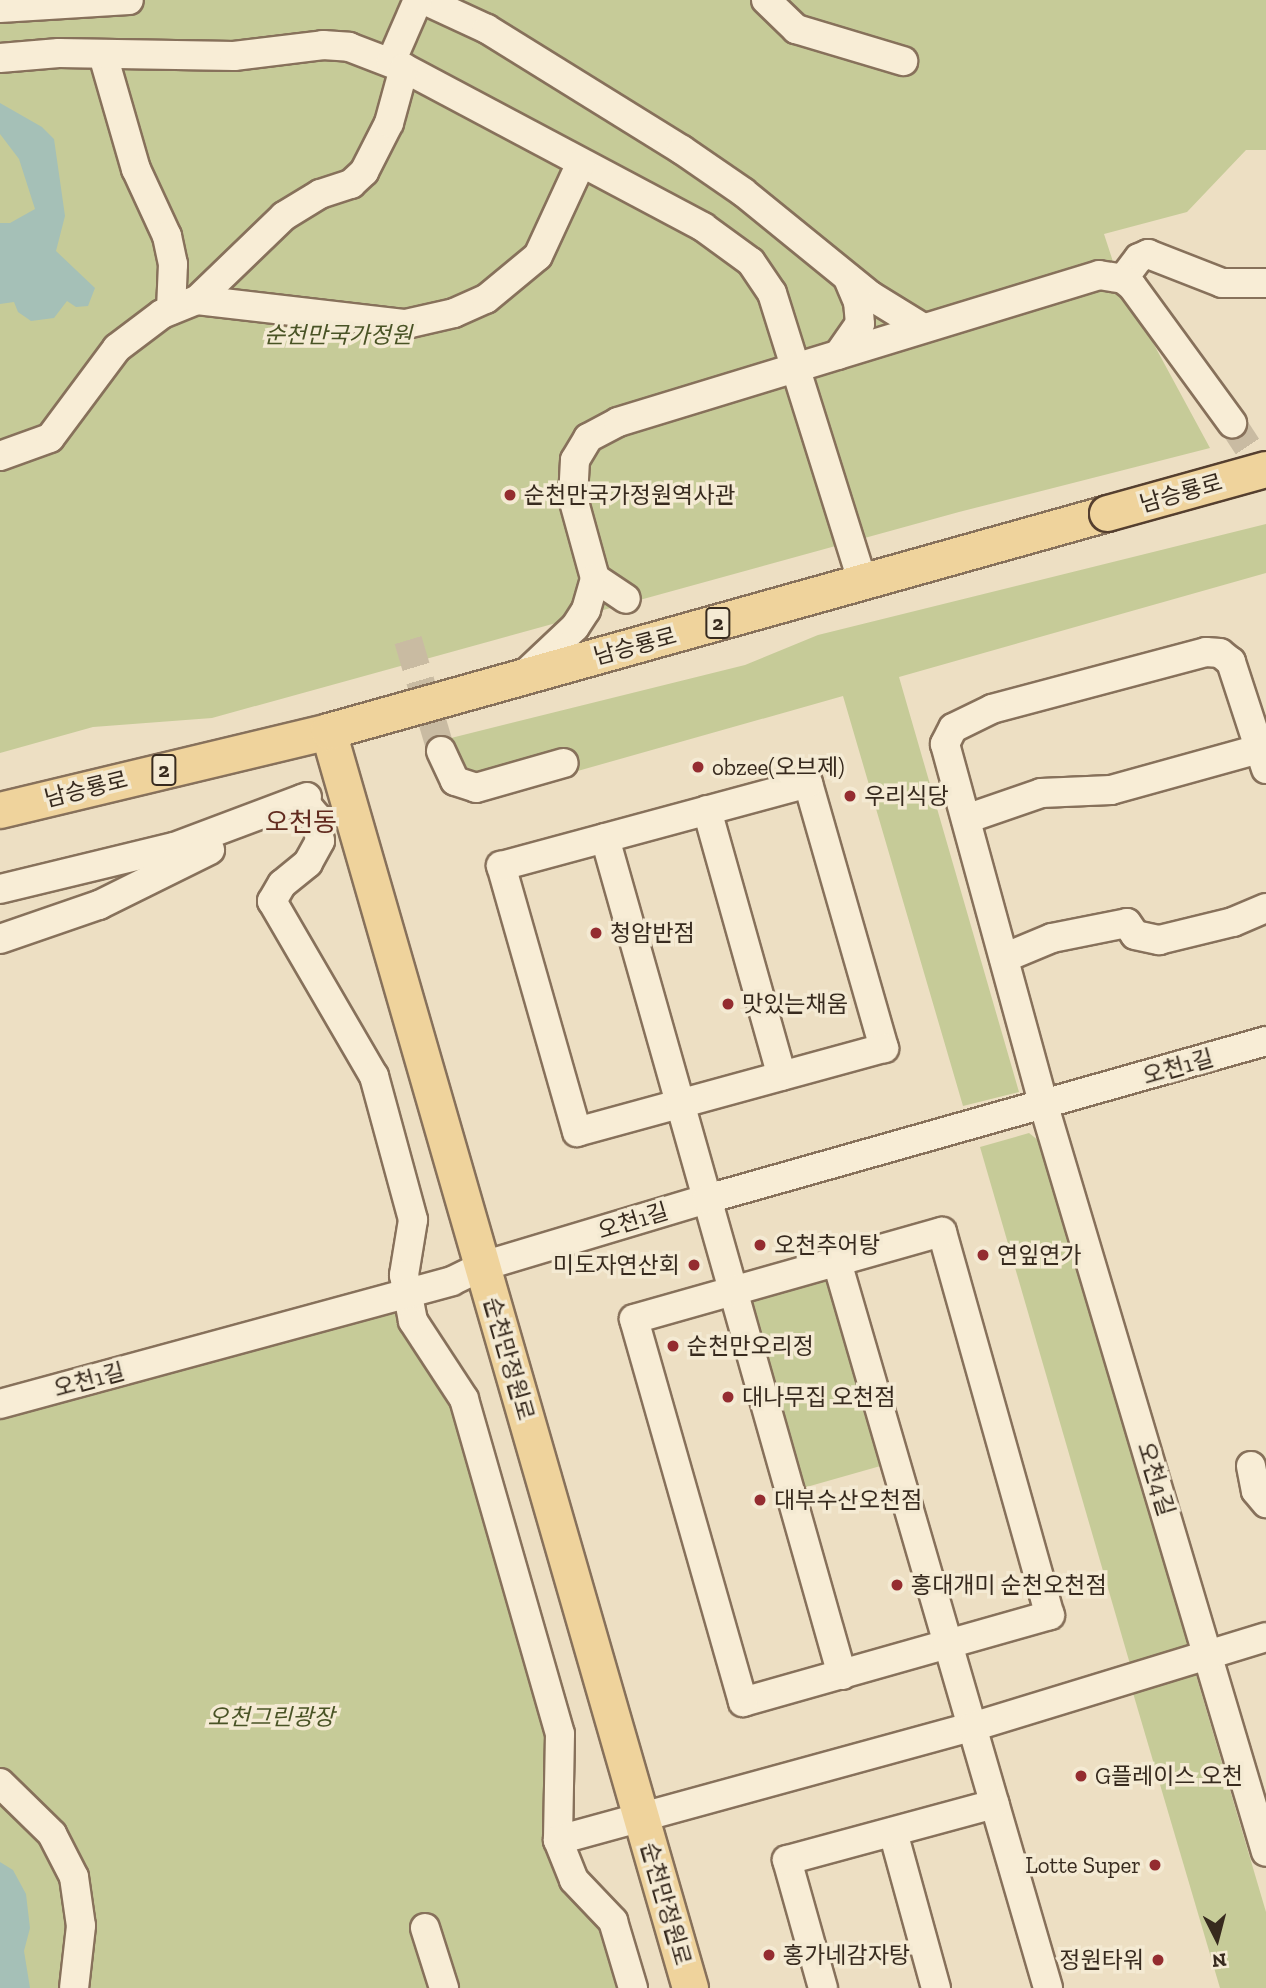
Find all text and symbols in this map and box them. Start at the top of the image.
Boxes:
park label: 순천만국가정원 [264,321,412,349]
street label: 남승룡로 [1137,468,1225,518]
place label: 순천만국가정원역사관 [524,481,736,509]
marker: 순천만국가정원역사관 [502,487,518,503]
road number: 2 [704,606,732,640]
street label: 남승룡로 [591,622,679,670]
road number: 2 [150,752,178,788]
place label: obzee(오브제) [712,753,844,781]
marker: obzee(오브제) [690,759,706,775]
street label: 남승룡로 [42,765,130,813]
place label: 우리식당 [864,782,949,810]
marker: 우리식당 [842,788,858,804]
district label: 오천동 [265,807,337,839]
place label: 청암반점 [610,919,695,947]
marker: 청암반점 [588,925,604,941]
place label: 맛있는채움 [742,990,848,1018]
marker: 맛있는채움 [720,996,736,1012]
street label: 오천1길 [1139,1044,1217,1090]
street label: 오천1길 [594,1197,672,1245]
place label: 오천추어탕 [774,1231,880,1259]
marker: 오천추어탕 [752,1237,768,1253]
place label: 연잎연가 [997,1241,1082,1269]
marker: 연잎연가 [975,1247,991,1263]
place label: 미도자연산회 [553,1251,680,1279]
marker: 미도자연산회 [686,1257,702,1273]
street label: 순천만정원로 [478,1294,540,1424]
place label: 순천만오리정 [687,1332,814,1360]
marker: 순천만오리정 [665,1338,681,1354]
street label: 오천1길 [50,1357,128,1403]
place label: 대나무집 오천점 [742,1383,895,1411]
marker: 대나무집 오천점 [720,1389,736,1405]
street label: 오천4길 [1132,1439,1180,1519]
place label: 대부수산오천점 [774,1486,922,1514]
marker: 대부수산오천점 [752,1492,768,1508]
place label: 홍대개미 순천오천점 [911,1571,1107,1599]
marker: 홍대개미 순천오천점 [889,1577,905,1593]
park label: 오천그린광장 [208,1703,334,1731]
place label: G플레이스 오천 [1095,1762,1243,1790]
marker: G플레이스 오천 [1073,1768,1089,1784]
street label: 순천만정원로 [635,1839,697,1969]
place label: Lotte Super [1025,1851,1141,1879]
marker: Lotte Super [1147,1857,1163,1873]
north arrow [1182,1904,1252,1974]
place label: 홍가네감자탕 [783,1941,910,1969]
place label: 정원타워 [1059,1946,1144,1974]
marker: 홍가네감자탕 [761,1947,777,1963]
text: N [1211,1948,1228,1973]
marker: 정원타워 [1150,1952,1166,1968]

